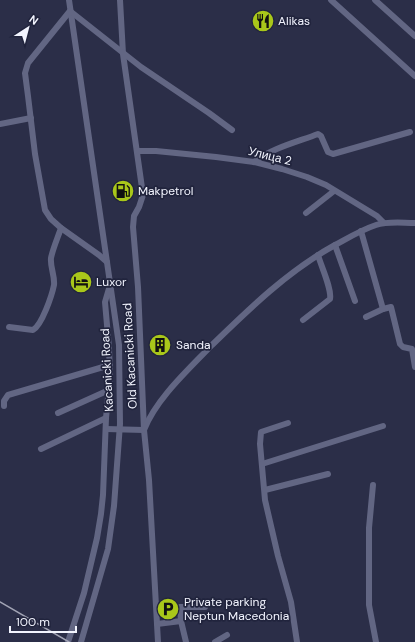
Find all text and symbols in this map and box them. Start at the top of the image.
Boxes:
north arrow [8,8,48,48]
restaurant icon: Alikas [250,8,276,34]
text: N [27,12,41,28]
place label: Alikas [278,13,310,29]
street label: Улица 2 [247,143,293,169]
fuel station icon: Makpetrol [110,178,136,204]
place label: Makpetrol [138,183,194,199]
hotel icon: Luxor [68,269,94,295]
place label: Luxor [96,274,127,290]
street label: Old Kacanicki Road [119,303,141,409]
street label: Kacanicki Road [97,328,117,412]
building icon: Sanda [147,332,173,358]
place label: Sanda [176,337,210,353]
place label: Private parking Neptun Macedonia [184,594,289,624]
parking icon: Private parking Neptun Macedonia [155,596,181,622]
scale bar [10,608,76,634]
text: 100 m [16,614,50,630]

